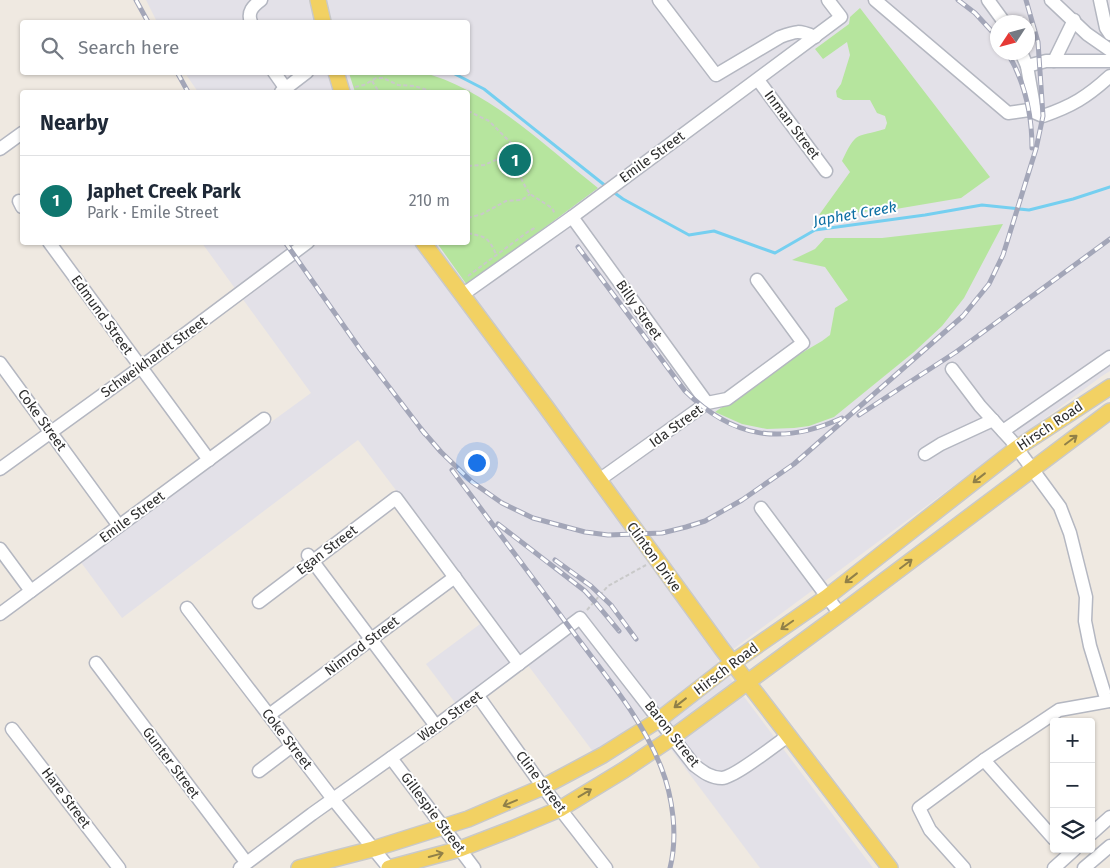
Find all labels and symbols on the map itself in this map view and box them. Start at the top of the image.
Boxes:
north arrow [990,15,1035,60]
street label: Inman Street [761,87,824,164]
street label: Emile Street [616,127,689,186]
pin: 1 [499,141,531,179]
water label: Japhet Creek [811,198,898,230]
street label: Edmund Street [67,272,137,359]
street label: Billy Street [612,277,666,344]
street label: Schweikhardt Street [98,312,211,401]
street label: Coke Street [14,386,71,455]
street label: Hirsch Road [1014,398,1086,454]
street label: Ida Street [646,400,707,451]
one-way arrow [1064,435,1078,445]
your location [464,450,490,476]
one-way arrow [973,473,986,484]
street label: Emile Street [96,487,169,546]
street label: Clinton Drive [623,519,685,595]
street label: Egan Street [293,521,362,578]
one-way arrow [899,558,912,569]
one-way arrow [844,573,858,583]
street label: Nimrod Street [321,612,403,679]
one-way arrow [780,620,794,630]
street label: Hirsch Road [690,639,762,699]
street label: Waco Street [415,687,486,745]
street label: Baron Street [641,698,704,771]
one-way arrow [674,698,687,709]
street label: Coke Street [258,705,316,773]
street label: Gunter Street [139,724,204,803]
street label: Cline Street [512,748,570,817]
street label: Hare Street [38,764,95,832]
street label: Gillespie Street [397,769,469,857]
one-way arrow [578,788,592,798]
one-way arrow [503,798,518,808]
one-way arrow [427,850,443,860]

